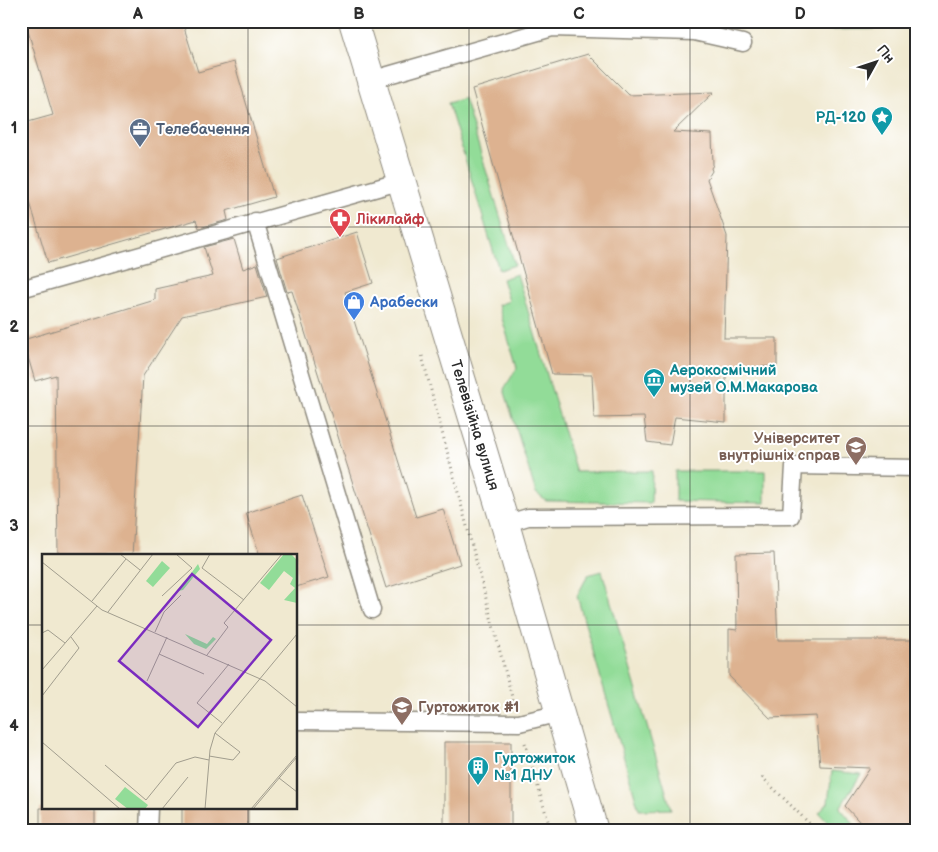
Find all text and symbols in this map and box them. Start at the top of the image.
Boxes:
text: A [132,5,143,24]
text: B [353,5,365,24]
text: C [573,5,585,24]
text: D [794,5,806,24]
north arrow [850,38,900,88]
text: Пн [873,41,898,67]
place icon: РД-120 [870,105,894,136]
place label: РД-120 [815,108,866,127]
office icon: Телебачення [128,117,152,148]
text: 1 [11,119,17,138]
place label: Телебачення [156,120,250,139]
pharmacy icon: Лікилайф [328,207,352,238]
place label: Лікилайф [355,210,425,229]
shop icon: Арабески [342,290,366,321]
place label: Арабески [369,293,438,312]
text: 2 [9,318,19,337]
street label: Телевізійна вулиця [446,358,503,493]
place label: Аерокосмічний музей О.М.Макарова [669,361,818,397]
museum icon: Аерокосмічний музей О.М.Макарова [642,367,666,398]
place label: Університет внутрішніх справ [719,429,841,465]
school or university icon: Університет внутрішніх справ [844,435,868,466]
text: 3 [9,517,19,536]
inset map [42,554,298,810]
school or university icon: Гуртожиток #1 [390,695,414,726]
place label: Гуртожиток #1 [418,698,519,717]
text: 4 [9,717,19,736]
place label: Гуртожиток №1 ДНУ [494,749,576,785]
building icon: Гуртожиток №1 ДНУ [466,755,490,786]

